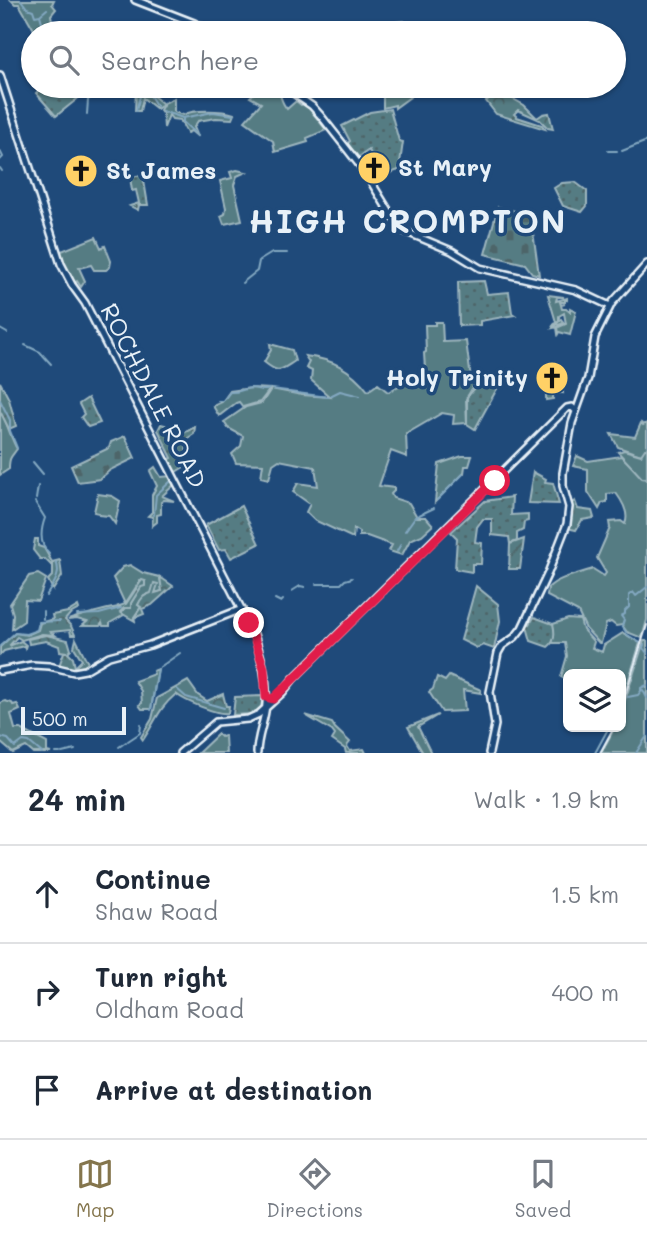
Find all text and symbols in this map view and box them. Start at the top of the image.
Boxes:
search box [21,21,626,98]
icon: search [45,41,83,79]
text: Search here [101,43,259,77]
church icon: St Mary [355,149,393,187]
place label: St Mary [398,151,492,182]
church icon: St James [62,152,100,190]
place label: St James [106,154,216,185]
district label: HIGH CROMPTON [249,199,567,241]
street label: ROCHDALE ROAD [94,298,214,493]
church icon: Holy Trinity [533,359,571,397]
place label: Holy Trinity [386,361,528,392]
route start [479,465,510,496]
route end [233,607,264,638]
map controls [563,669,626,732]
button: layers [563,669,626,732]
scale bar [21,704,126,736]
text: 500 m [32,706,88,731]
text: 24 min [28,779,126,819]
text: Walk · 1.9 km [473,784,619,814]
text: Continue [95,862,211,896]
icon: ahead [28,875,66,913]
text: 1.5 km [551,879,619,909]
text: Shaw Road [95,896,218,926]
text: Turn right [95,960,228,994]
icon: right [28,973,66,1011]
text: 400 m [551,977,619,1007]
text: Oldham Road [95,994,244,1024]
icon: arrive [28,1071,66,1109]
text: Arrive at destination [95,1073,372,1107]
tab: Map [76,1155,115,1222]
tab: Directions [266,1155,363,1222]
tab: Saved [515,1155,571,1222]

